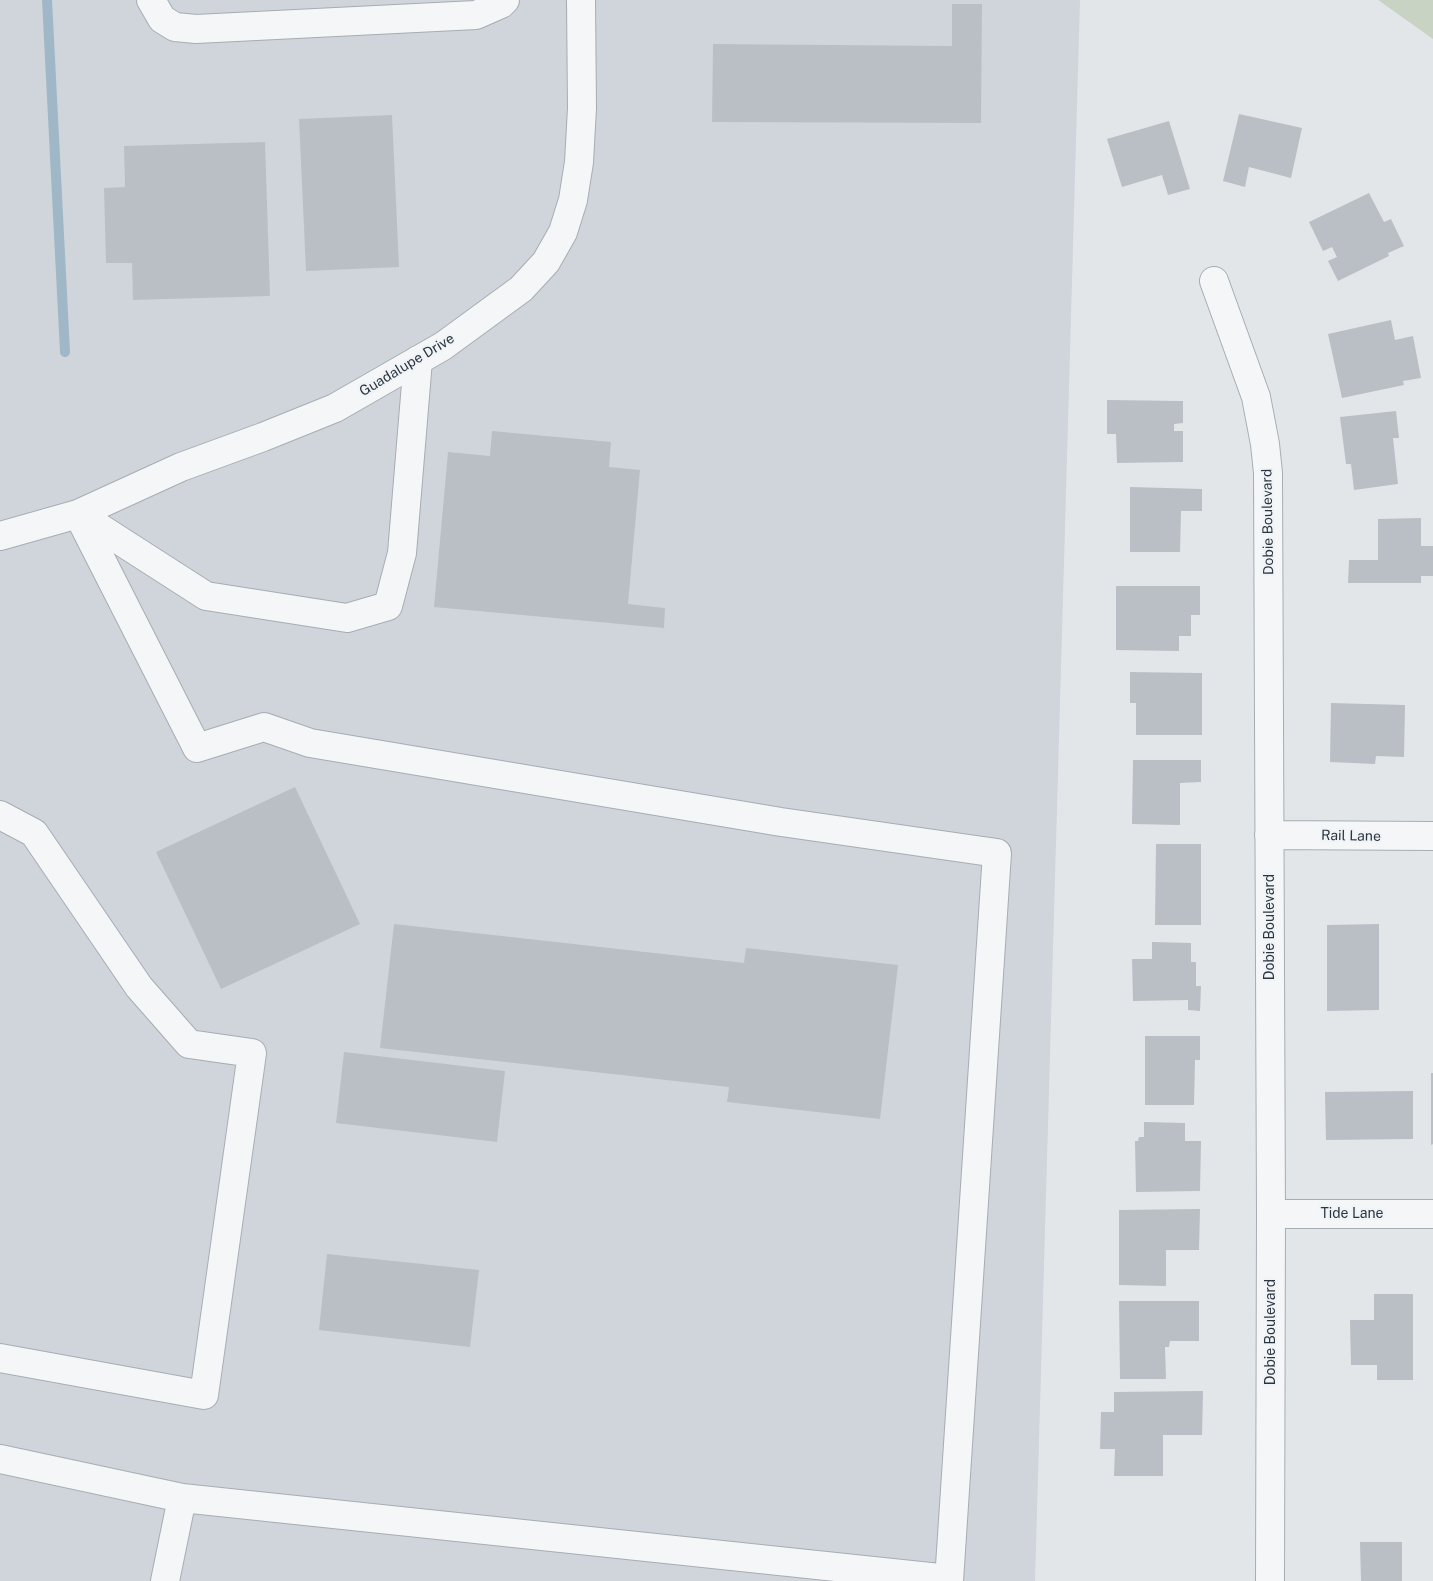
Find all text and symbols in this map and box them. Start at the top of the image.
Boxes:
street label: Guadalupe Drive [357,330,457,400]
street label: Dobie Boulevard [1259,469,1277,575]
street label: Rail Lane [1321,827,1381,845]
street label: Dobie Boulevard [1262,874,1278,980]
street label: Tide Lane [1320,1206,1384,1222]
street label: Dobie Boulevard [1263,1279,1279,1385]

